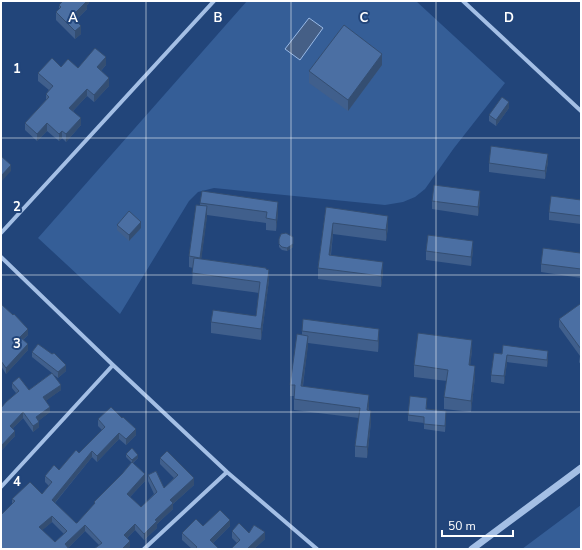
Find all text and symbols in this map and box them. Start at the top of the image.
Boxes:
text: A [68,9,78,27]
text: B [214,9,223,27]
text: C [360,9,369,27]
text: D [504,9,514,27]
text: 1 [13,60,21,78]
text: 2 [13,198,21,216]
text: 3 [13,335,21,353]
text: 4 [13,473,21,491]
scale bar [442,512,513,538]
text: 50 m [448,518,476,534]

